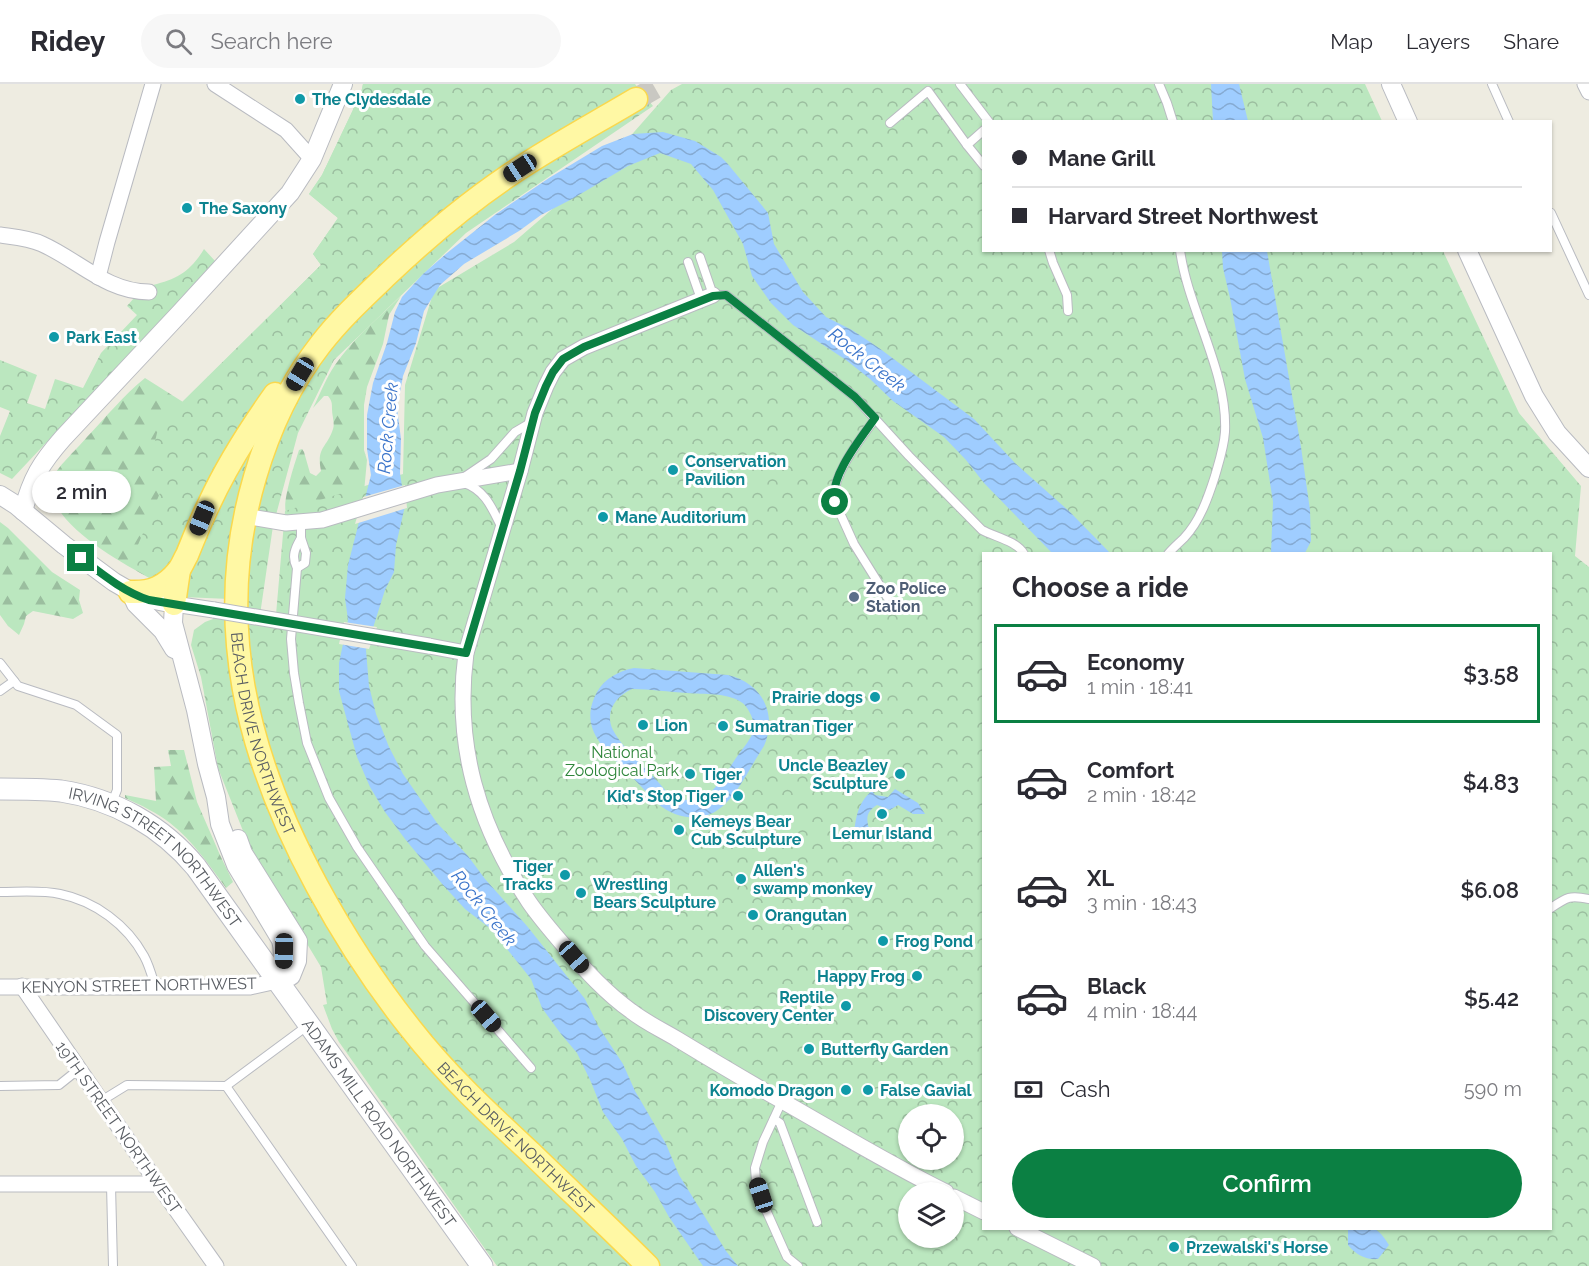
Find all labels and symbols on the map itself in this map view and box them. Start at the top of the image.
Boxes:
place label: The Clydesdale [312,90,432,109]
marker: The Clydesdale [293,92,307,106]
car [500,151,540,185]
place label: The Saxony [199,199,287,218]
marker: The Saxony [180,201,194,215]
water label: Rock Creek [825,323,910,396]
place label: Park East [66,328,137,347]
marker: Park East [47,330,61,344]
car [283,354,317,394]
water label: Rock Creek [373,381,402,475]
place label: Conservation Pavilion [685,452,786,489]
marker: Conservation Pavilion [666,463,680,477]
callout: 2 min [32,471,130,513]
route start [821,488,848,515]
car [187,498,217,538]
place label: Mane Auditorium [615,508,746,527]
marker: Mane Auditorium [596,510,610,524]
route end [67,544,94,571]
place label: Zoo Police Station [866,579,947,616]
marker: Zoo Police Station [847,590,861,604]
street label: BEACH DRIVE NORTHWEST [227,631,299,839]
place label: Prairie dogs [772,688,863,707]
marker: Prairie dogs [868,690,882,704]
place label: Lion [655,716,688,735]
place label: Sumatran Tiger [735,717,853,736]
marker: Lion [636,718,650,732]
marker: Sumatran Tiger [716,719,730,733]
park label: National Zoological Park [565,743,680,780]
place label: Uncle Beazley Sculpture [778,756,888,793]
place label: Tiger [702,765,742,784]
marker: Tiger [683,767,697,781]
marker: Uncle Beazley Sculpture [893,767,907,781]
street label: IRVING STREET NORTHWEST [67,784,245,931]
place label: Kid's Stop Tiger [607,787,726,806]
marker: Kid's Stop Tiger [731,789,745,803]
marker: Lemur Island [875,807,889,821]
place label: Kemeys Bear Cub Sculpture [691,812,802,849]
marker: Kemeys Bear Cub Sculpture [672,823,686,837]
place label: Lemur Island [832,824,932,843]
place label: Tiger Tracks [503,857,553,894]
place label: Allen's swamp monkey [753,861,873,898]
water label: Rock Creek [447,865,522,950]
marker: Tiger Tracks [558,868,572,882]
marker: Allen's swamp monkey [734,872,748,886]
place label: Wrestling Bears Sculpture [593,875,717,912]
marker: Wrestling Bears Sculpture [574,886,588,900]
place label: Orangutan [765,906,847,925]
marker: Orangutan [746,908,760,922]
place label: Frog Pond [895,932,973,951]
car [275,933,293,969]
marker: Frog Pond [876,934,890,948]
car [555,938,593,976]
place label: Happy Frog [817,967,905,986]
marker: Happy Frog [910,969,924,983]
street label: KENYON STREET NORTHWEST [21,974,257,997]
place label: Reptile Discovery Center [704,988,834,1025]
car [467,997,505,1035]
marker: Reptile Discovery Center [839,999,853,1013]
street label: ADAMS MILL ROAD NORTHWEST [298,1015,460,1231]
street label: 19TH STREET NORTHWEST [52,1038,185,1217]
place label: Butterfly Garden [821,1040,948,1059]
marker: Butterfly Garden [802,1042,816,1056]
street label: BEACH DRIVE NORTHWEST [433,1058,598,1219]
place label: Komodo Dragon [709,1081,834,1100]
place label: False Gavial [880,1081,973,1100]
marker: Komodo Dragon [839,1083,853,1097]
marker: False Gavial [861,1083,875,1097]
car [747,1175,775,1215]
place label: Przewalski's Horse [1186,1238,1329,1257]
marker: Przewalski's Horse [1167,1240,1181,1254]

